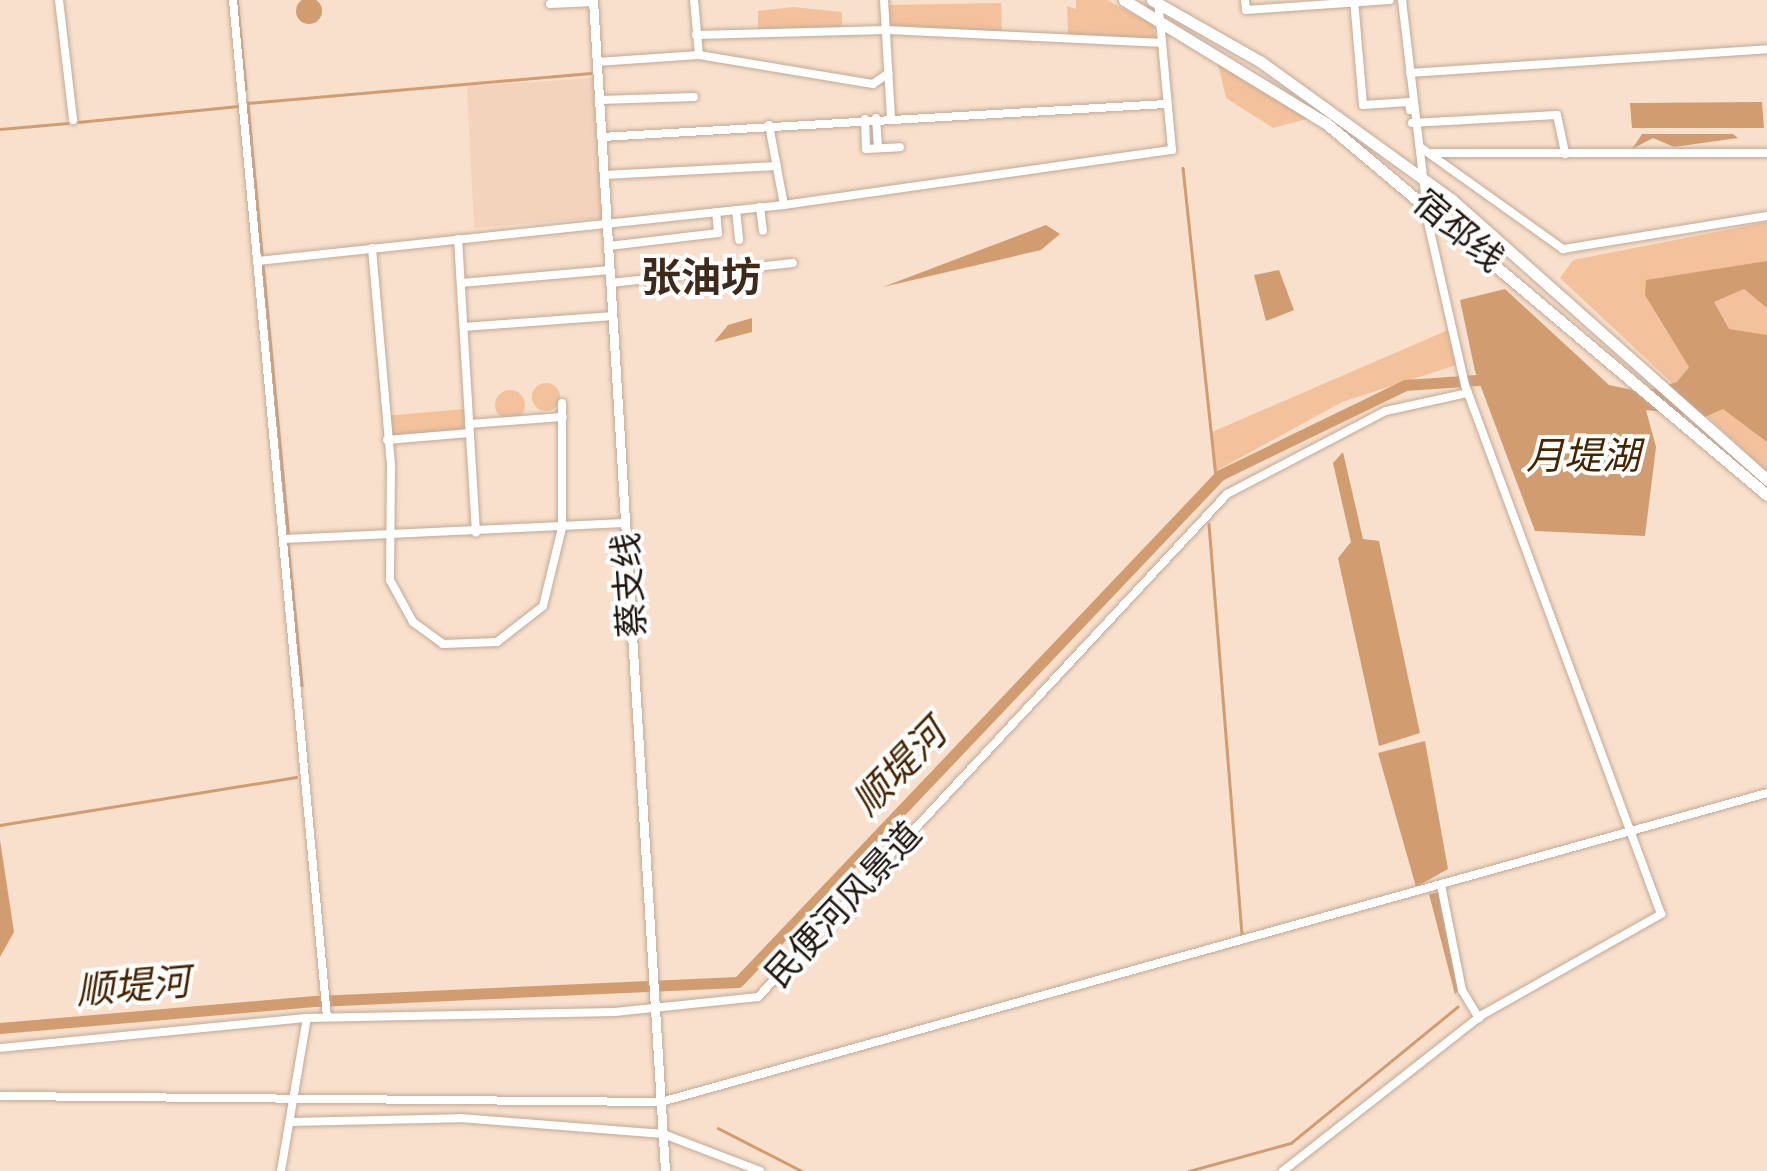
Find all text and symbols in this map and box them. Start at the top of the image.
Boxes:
street label: 宿邳线 [1404,181,1512,281]
district label: 张油坊 [641,254,761,302]
water label: 月堤湖 [1526,434,1640,480]
street label: 蔡支线 [605,531,655,639]
water label: 顺堤河 [844,711,956,825]
street label: 民便河风景道 [757,814,931,996]
water label: 顺堤河 [74,959,192,1015]

